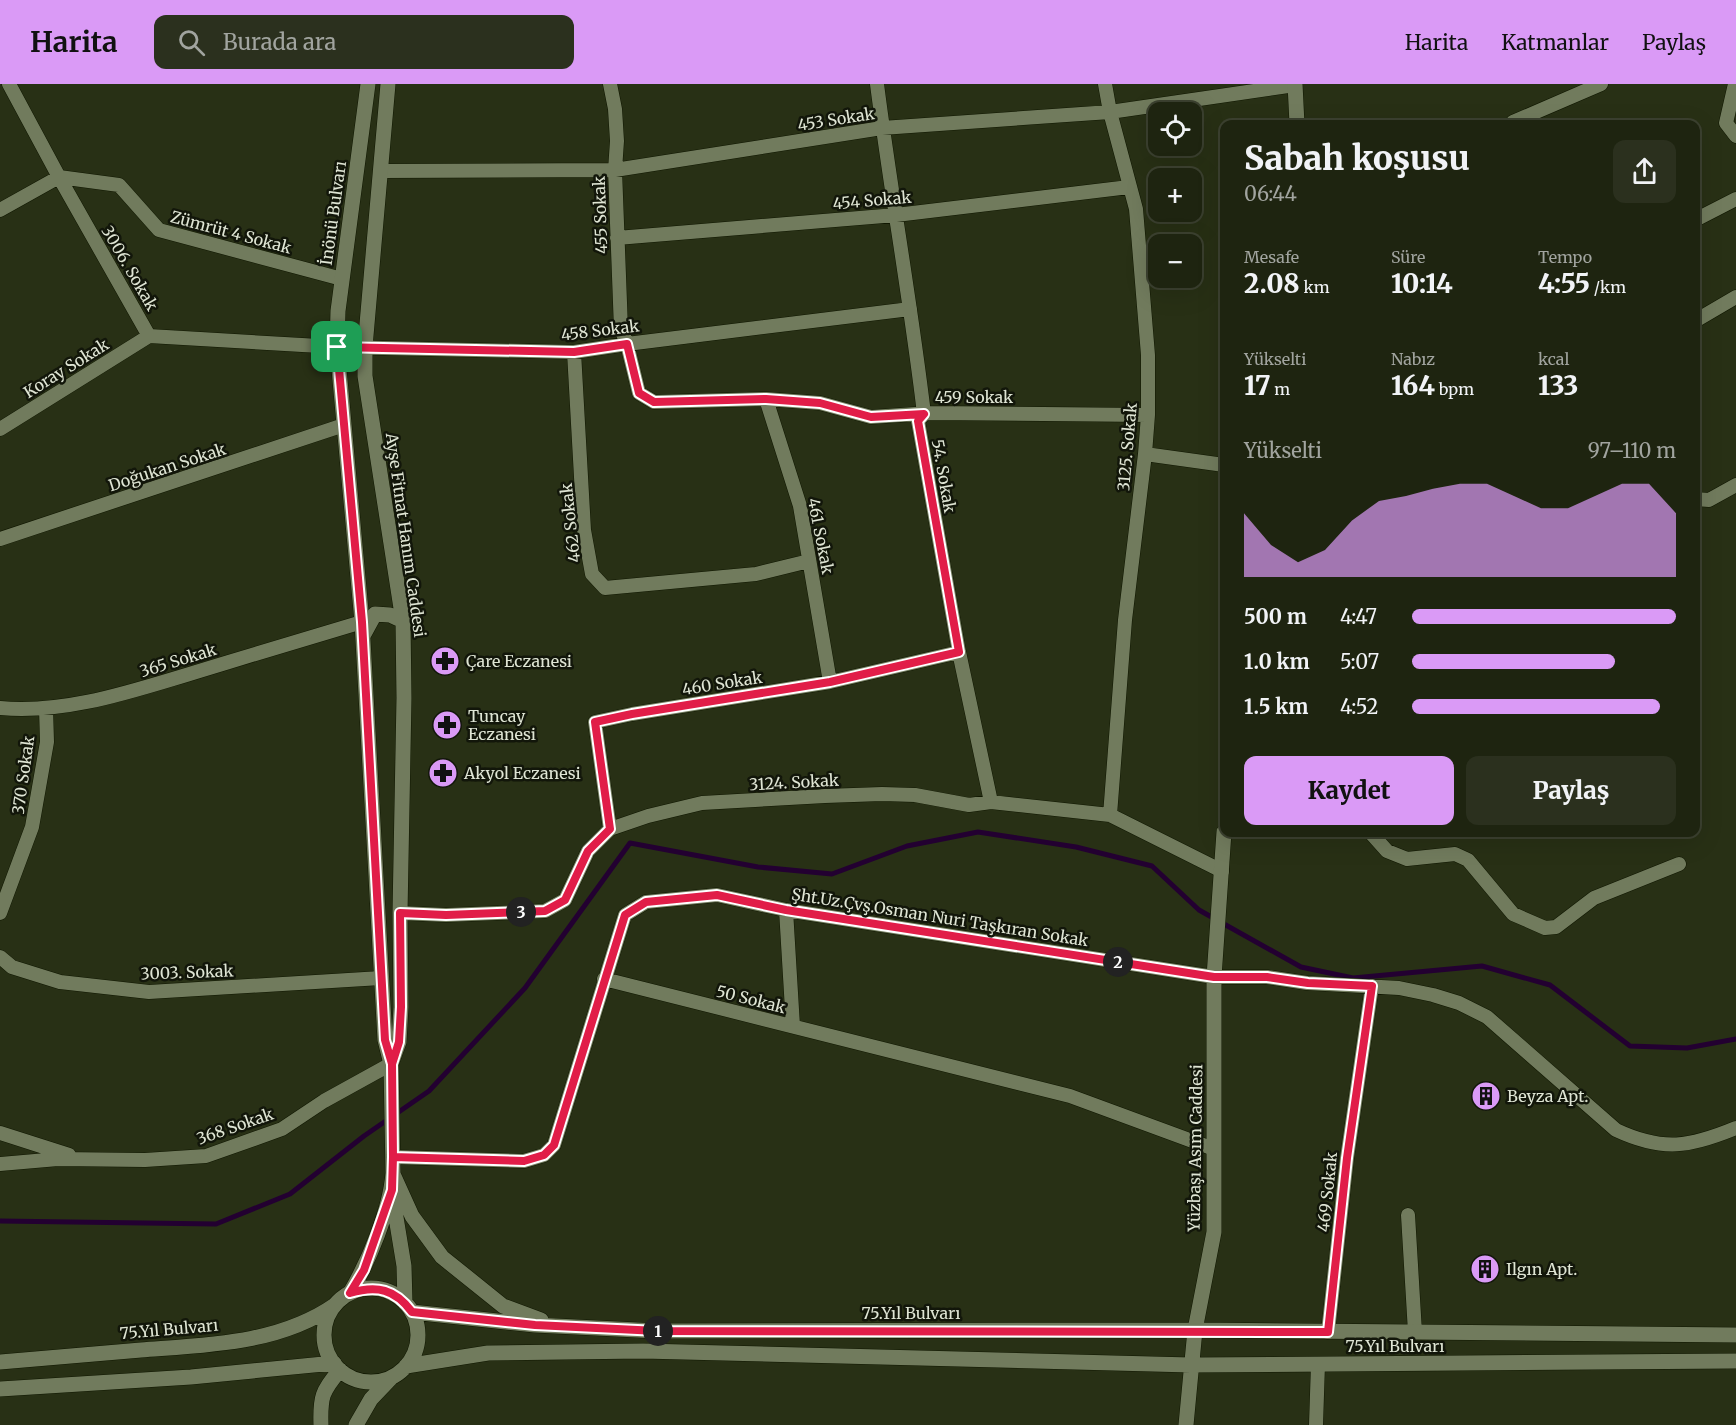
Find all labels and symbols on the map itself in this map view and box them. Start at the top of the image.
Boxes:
street label: 453 Sokak [796,103,877,135]
street label: İnönü Bulvarı [316,160,350,266]
street label: 455 Sokak [589,175,611,254]
street label: 454 Sokak [832,187,913,213]
street label: Zümrüt 4 Sokak [168,206,294,258]
street label: 3006. Sokak [98,222,163,315]
street label: 458 Sokak [560,315,641,345]
pin [311,321,362,372]
street label: Koray Sokak [20,333,113,402]
street label: 459 Sokak [935,387,1014,407]
street label: 3125. Sokak [1113,401,1141,492]
street label: Ayşe Fitnat Hanım Caddesi [382,430,430,639]
street label: Doğukan Sokak [106,438,229,495]
street label: 54. Sokak [928,438,960,515]
street label: 462 Sokak [556,481,584,564]
street label: 461 Sokak [804,496,838,577]
street label: 365 Sokak [137,639,219,681]
pharmacy icon: Çare Eczanesi [429,645,461,677]
place label: Çare Eczanesi [466,651,572,671]
street label: 460 Sokak [680,667,764,699]
place label: Tuncay Eczanesi [468,706,536,744]
pharmacy icon: Tuncay Eczanesi [431,709,463,741]
street label: 370 Sokak [8,734,39,816]
pharmacy icon: Akyol Eczanesi [427,757,459,789]
place label: Akyol Eczanesi [463,763,581,783]
street label: 3124. Sokak [749,770,840,794]
street label: Şht.Uz.Çvş.Osman Nuri Taşkıran Sokak [790,884,1091,951]
pin: 3 [506,897,536,927]
pin: 2 [1103,947,1133,977]
street label: 3003. Sokak [140,960,235,984]
street label: 50 Sokak [714,981,789,1017]
street label: Yüzbaşı Asım Caddesi [1184,1064,1206,1233]
building icon: Beyza Apt. [1470,1080,1502,1112]
place label: Beyza Apt. [1507,1086,1588,1106]
street label: 368 Sokak [194,1103,277,1148]
street label: 469 Sokak [1313,1150,1341,1233]
building icon: Ilgın Apt. [1469,1253,1501,1285]
place label: Ilgın Apt. [1506,1259,1577,1279]
street label: 75.Yıl Bulvarı [862,1303,960,1323]
street label: 75.Yıl Bulvarı [119,1315,219,1343]
pin: 1 [643,1316,673,1346]
street label: 75.Yıl Bulvarı [1346,1336,1444,1356]

